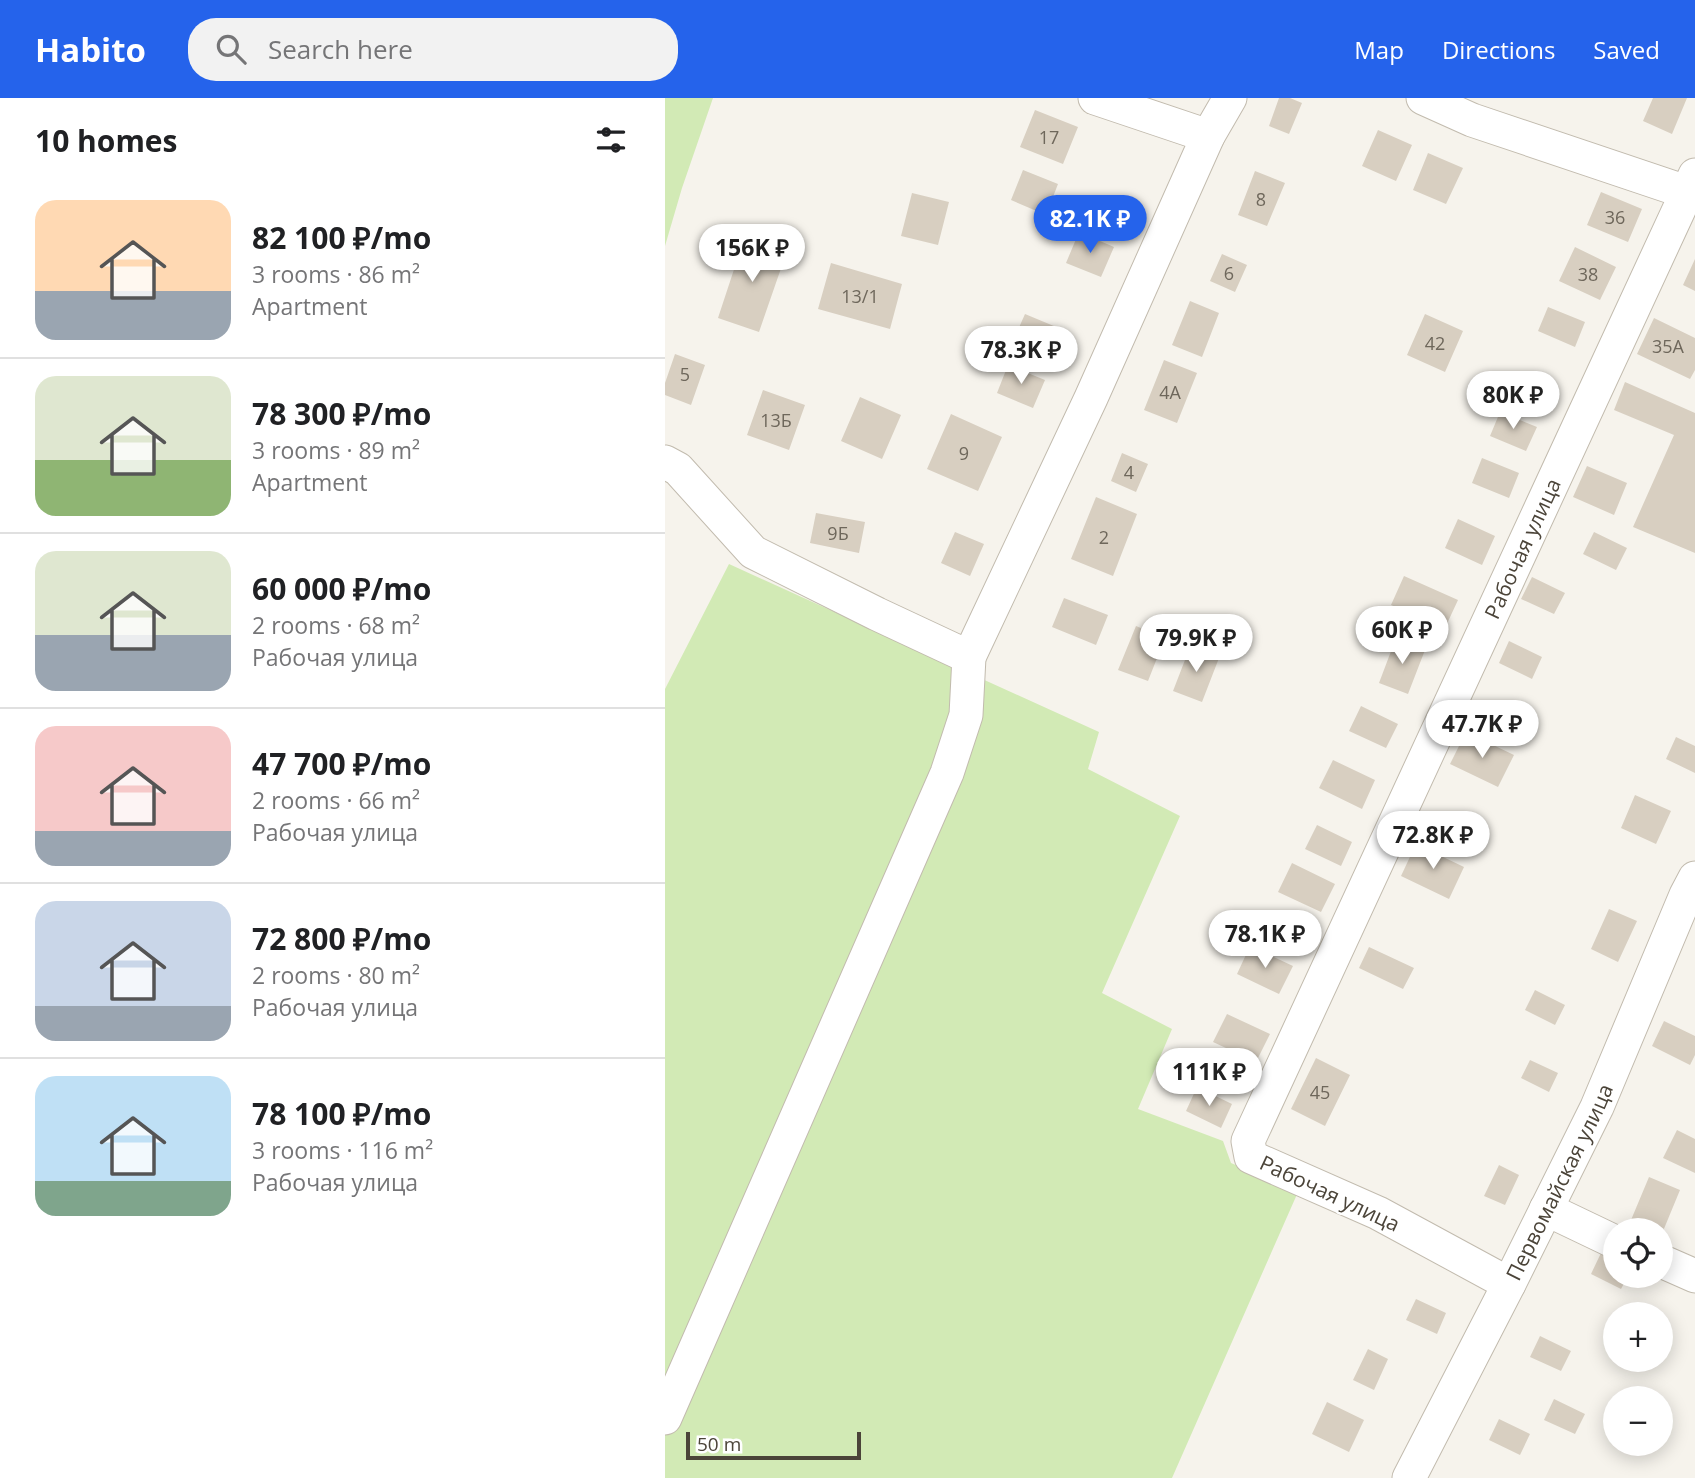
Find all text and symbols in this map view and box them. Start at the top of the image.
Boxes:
search box [188,18,678,81]
text: Habito [35,27,146,72]
icon: search [212,30,250,68]
text: Search here [268,31,413,67]
text: Map [1354,33,1404,66]
text: Directions [1442,33,1555,66]
text: Saved [1593,33,1660,66]
text: 10 homes [35,120,178,161]
icon: filters [592,121,630,159]
house number: 17 [1039,125,1059,149]
house number: 8 [1256,187,1266,211]
pin: 82.1K ₽ [1025,195,1155,255]
text: 82.1K ₽ [1050,202,1130,234]
house number: 36 [1605,205,1625,229]
text: 82 100 ₽/mo [252,217,431,258]
pin: 156K ₽ [695,225,809,284]
icon: home [91,228,175,312]
text: 156K ₽ [715,231,789,263]
text: 3 rooms · 86 m² [252,258,420,290]
house number: 6 [1224,261,1234,285]
house number: 38 [1578,262,1598,286]
house number: 13/1 [841,284,879,308]
text: Apartment [252,290,368,322]
pin: 78.3K ₽ [956,327,1086,386]
house number: 42 [1425,331,1445,355]
text: 78.3K ₽ [981,333,1061,365]
house number: 35А [1652,334,1685,358]
house number: 5 [680,362,690,386]
pin: 80K ₽ [1464,372,1562,431]
text: 80K ₽ [1483,378,1543,410]
house number: 4А [1159,380,1181,404]
text: 78 300 ₽/mo [252,393,431,434]
icon: home [91,404,175,488]
house number: 13Б [760,408,792,432]
text: 3 rooms · 89 m² [252,434,420,466]
house number: 9 [959,441,969,465]
house number: 4 [1124,460,1134,484]
text: Apartment [252,466,368,498]
street label: Рабочая улица [1478,474,1567,623]
house number: 9Б [827,521,849,545]
house number: 2 [1099,525,1109,549]
text: 60 000 ₽/mo [252,568,431,609]
icon: home [91,579,175,663]
pin: 60K ₽ [1353,606,1451,666]
text: 2 rooms · 68 m² [252,609,420,641]
text: 60K ₽ [1372,613,1432,645]
pin: 79.9K ₽ [1131,614,1261,674]
text: 79.9K ₽ [1156,621,1236,653]
text: Рабочая улица [252,641,418,673]
pin: 47.7K ₽ [1417,700,1547,760]
text: 47.7K ₽ [1442,707,1522,739]
text: 47 700 ₽/mo [252,743,431,784]
icon: home [91,754,175,838]
text: 2 rooms · 66 m² [252,784,420,816]
pin: 72.8K ₽ [1368,812,1498,871]
text: Рабочая улица [252,816,418,848]
text: 72.8K ₽ [1393,818,1473,850]
pin: 78.1K ₽ [1200,910,1330,970]
text: 78.1K ₽ [1225,917,1305,949]
text: 72 800 ₽/mo [252,918,431,959]
icon: home [91,929,175,1013]
text: 2 rooms · 80 m² [252,959,420,991]
text: Рабочая улица [252,991,418,1023]
pin: 111K ₽ [1152,1048,1266,1108]
text: 111K ₽ [1172,1055,1246,1087]
house number: 45 [1310,1080,1330,1104]
street label: Первомайская улица [1499,1080,1619,1285]
text: 78 100 ₽/mo [252,1093,431,1134]
icon: home [91,1104,175,1188]
text: 3 rooms · 116 m² [252,1134,433,1166]
street label: Рабочая улица [1255,1148,1405,1238]
text: Рабочая улица [252,1166,418,1198]
map controls [1603,1218,1673,1456]
button: locate [1603,1218,1673,1288]
button: + [1603,1302,1673,1372]
button: − [1603,1386,1673,1456]
scale bar [686,1429,861,1461]
text: 50 m [697,1431,741,1457]

